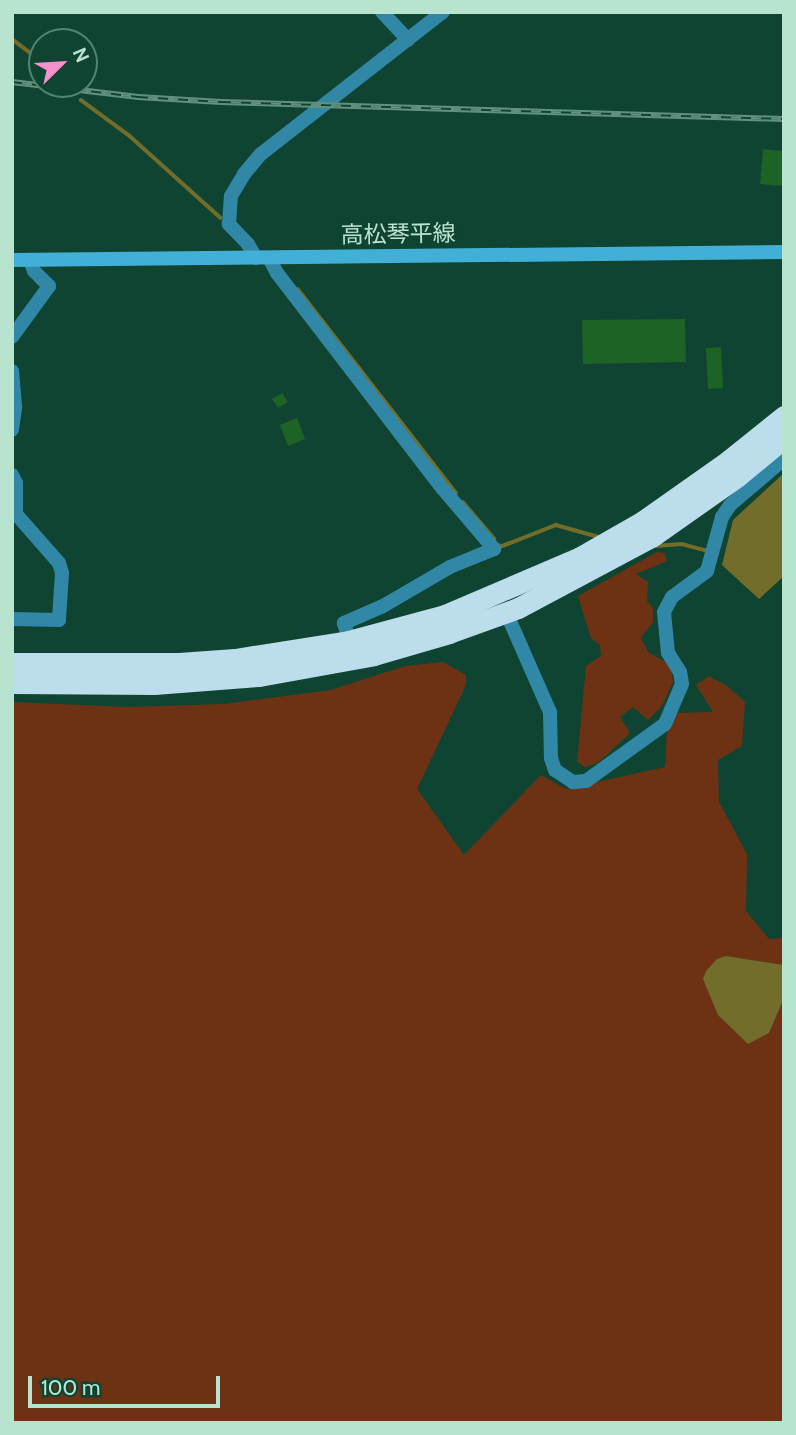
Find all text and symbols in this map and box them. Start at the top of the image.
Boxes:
north arrow [28,28,98,98]
text: N [68,44,94,66]
street label: 高松琴平線 [340,219,456,249]
scale bar [32,1362,224,1406]
text: 100 m [41,1375,100,1400]

